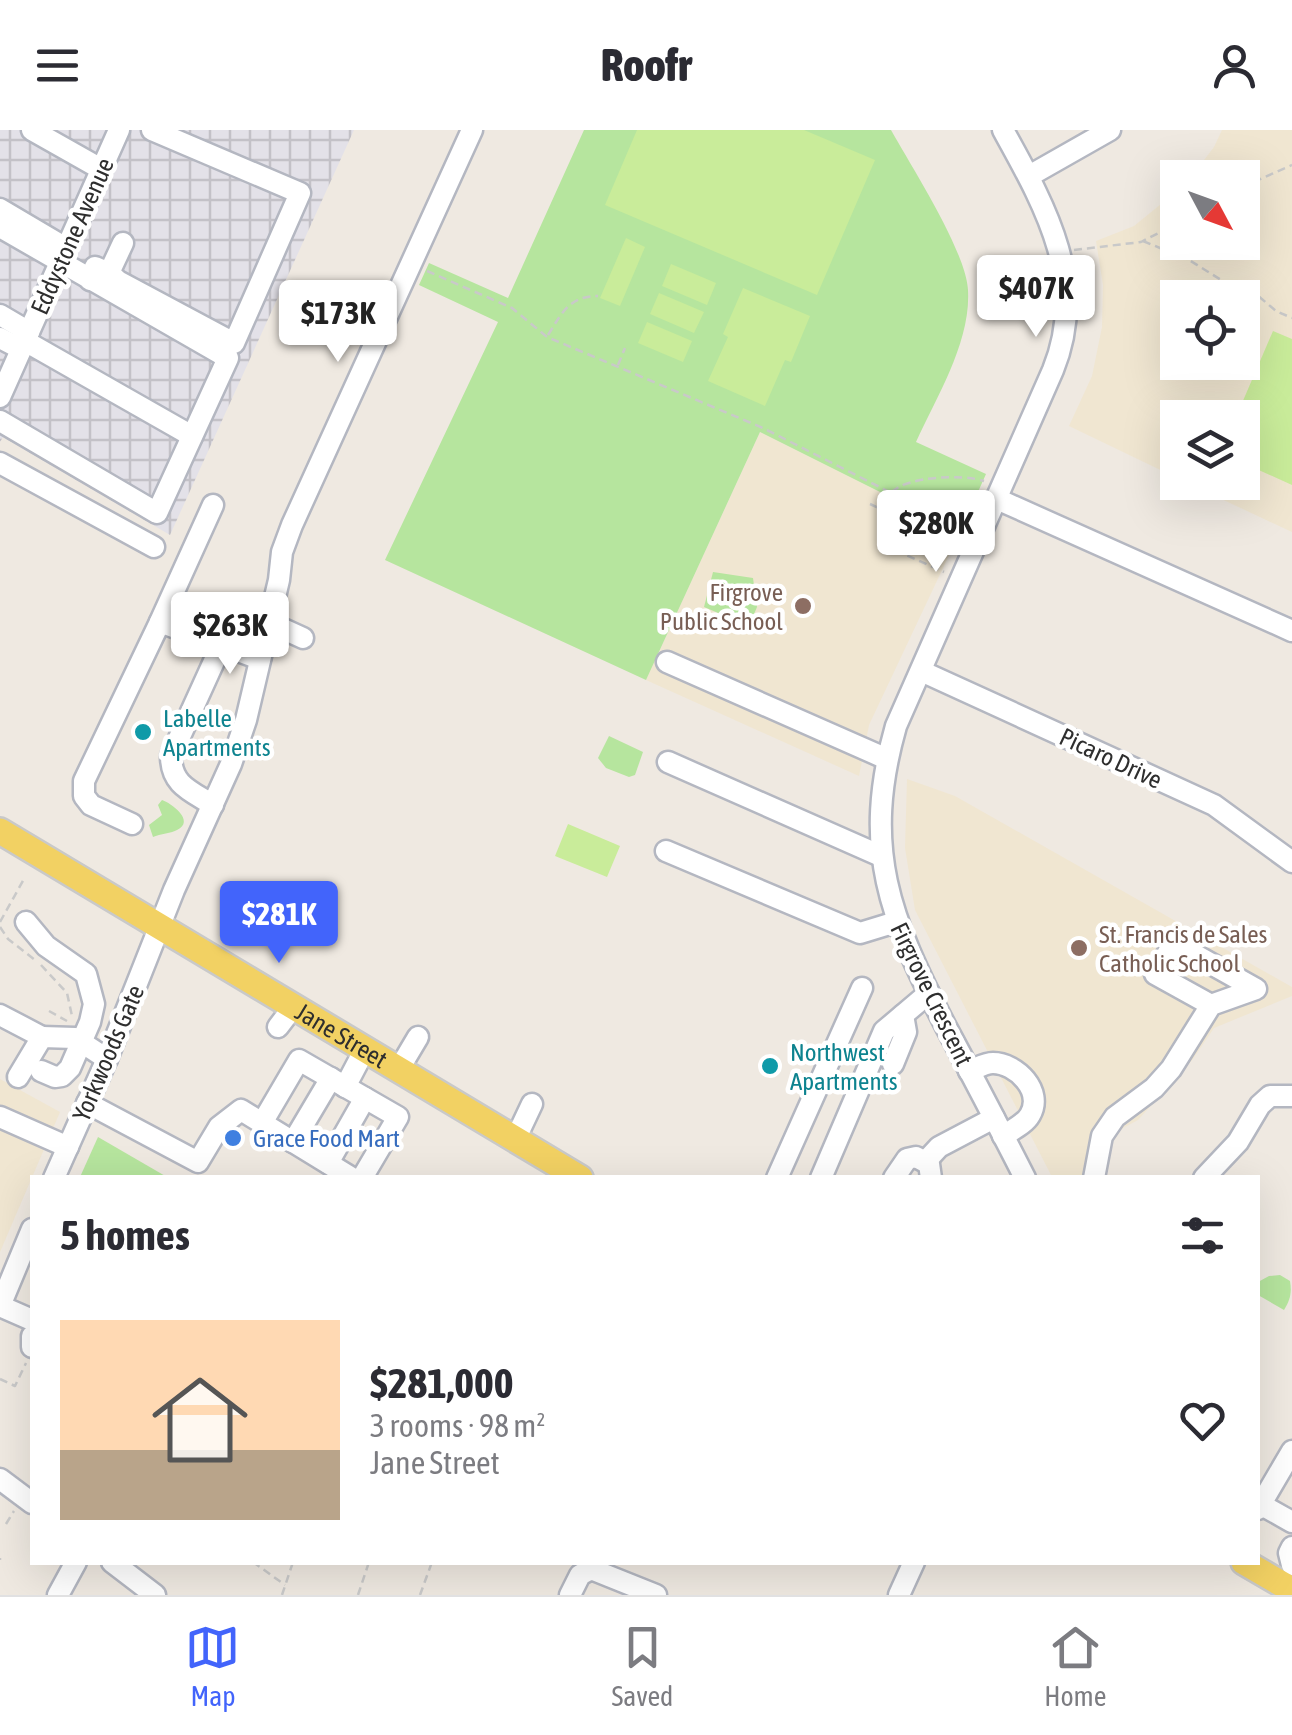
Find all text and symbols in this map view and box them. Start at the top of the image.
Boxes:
icon: menu [30,38,85,93]
icon: person [1207,38,1262,93]
text: Roofr [601,39,691,91]
street label: Eddystone Avenue [25,153,119,319]
north arrow [1160,160,1260,260]
map controls [1160,160,1260,500]
pin: $407K [966,255,1106,340]
text: $407K [999,269,1073,306]
pin: $173K [268,280,408,365]
button: locate [1160,280,1260,380]
text: $173K [301,294,375,331]
button: layers [1160,400,1260,500]
pin: $280K [866,490,1006,575]
text: $280K [899,504,973,541]
place label: Firgrove Public School [660,578,783,635]
pin: $263K [160,592,300,677]
marker: Firgrove Public School [792,595,814,617]
text: $263K [193,606,267,643]
place label: Labelle Apartments [163,704,271,761]
marker: Labelle Apartments [132,721,154,743]
street label: Picaro Drive [1055,722,1167,794]
pin: $281K [209,881,349,966]
text: $281K [242,895,316,932]
street label: Firgrove Crescent [885,918,979,1070]
place label: St. Francis de Sales Catholic School [1099,920,1268,977]
marker: St. Francis de Sales Catholic School [1068,937,1090,959]
street label: Yorkwoods Gate [67,981,149,1125]
street label: Jane Street [291,997,392,1073]
place label: Northwest Apartments [790,1038,898,1095]
marker: Northwest Apartments [759,1055,781,1077]
place label: Grace Food Mart [253,1124,400,1152]
marker: Grace Food Mart [222,1127,244,1149]
icon: filters [1175,1208,1230,1263]
text: 5 homes [60,1211,190,1259]
text: $281,000 [370,1359,514,1407]
icon: home [140,1360,260,1480]
icon: heart [1175,1393,1230,1448]
text: 3 rooms · 98 m² [370,1407,545,1444]
text: Jane Street [370,1444,500,1481]
tab: Map [185,1620,240,1712]
tab: Saved [611,1620,673,1712]
tab: Home [1044,1620,1107,1712]

